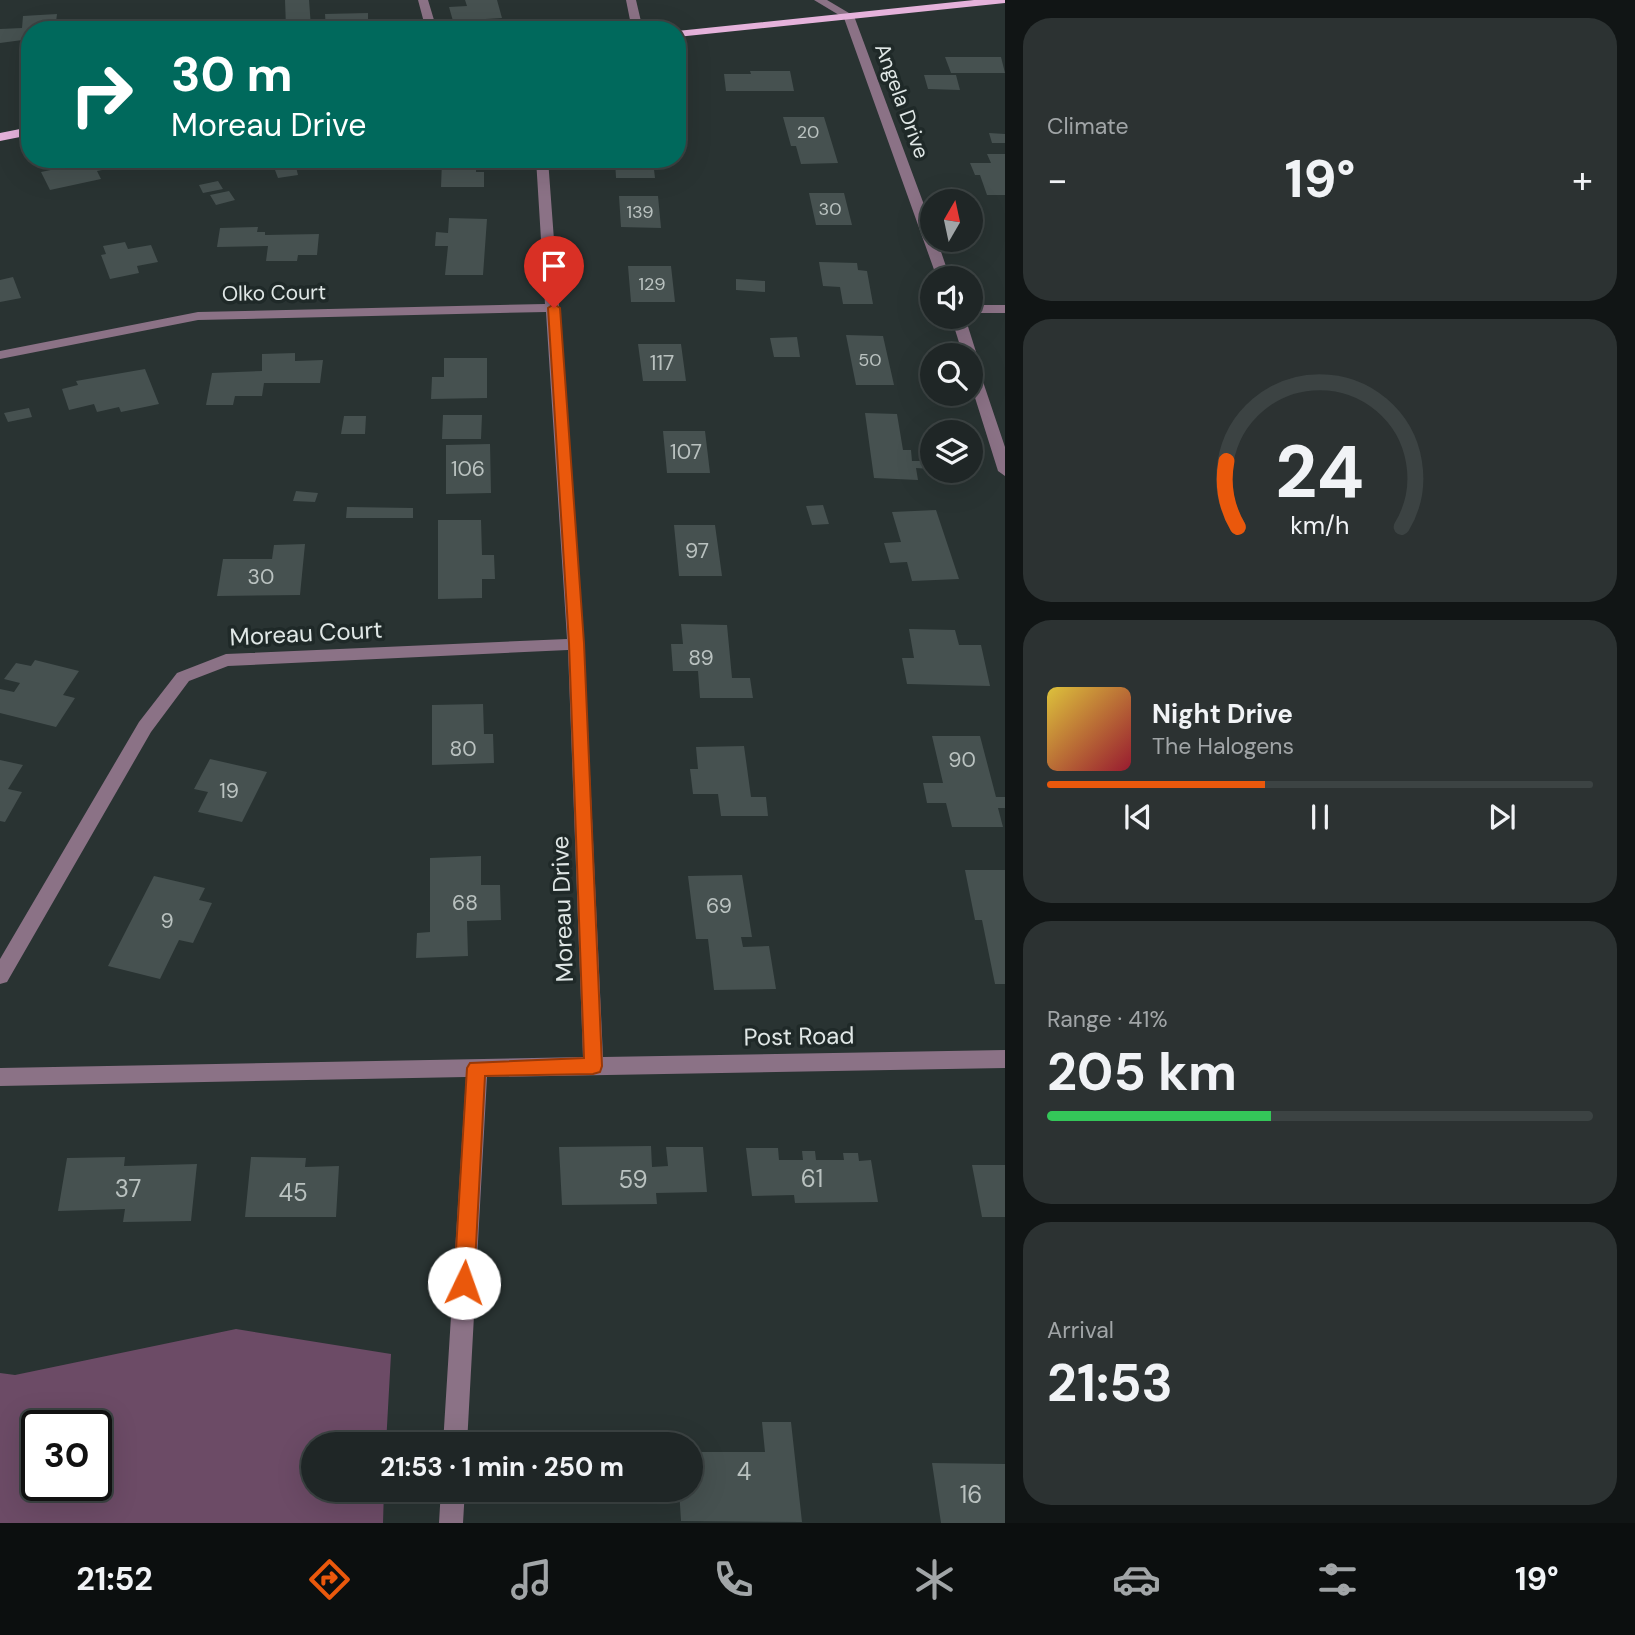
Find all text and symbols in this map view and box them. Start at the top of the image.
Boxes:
street label: Angela Drive [868,40,936,163]
text: 30 m [171,42,293,106]
icon: right [56,49,147,140]
text: Moreau Drive [171,104,366,146]
text: Climate [1047,111,1129,141]
house number: 20 [797,120,819,144]
text: 19° [1285,145,1355,213]
text: − [1047,155,1068,205]
text: + [1572,155,1593,205]
north arrow [920,189,984,252]
map controls [920,189,983,483]
house number: 30 [819,197,841,221]
house number: 139 [626,200,654,224]
pin [524,236,584,308]
icon: arrive [535,247,573,285]
button: sound [920,266,983,329]
house number: 129 [638,272,666,296]
street label: Olko Court [222,278,326,308]
button: search [920,343,983,406]
house number: 50 [858,348,882,372]
house number: 117 [650,349,674,377]
button: layers [920,420,983,483]
text: 24 [1276,425,1364,520]
house number: 107 [670,438,702,466]
house number: 106 [451,455,485,483]
text: km/h [1290,508,1350,541]
house number: 97 [685,537,709,565]
house number: 30 [248,563,274,591]
street label: Moreau Court [229,614,383,652]
house number: 89 [688,644,714,672]
text: Night Drive [1152,697,1293,731]
text: The Halogens [1152,731,1294,761]
house number: 80 [449,735,477,763]
house number: 90 [948,746,976,774]
house number: 19 [219,777,239,805]
icon: previous [1119,798,1157,836]
icon: pause [1301,798,1339,836]
icon: next [1483,798,1521,836]
street label: Moreau Drive [544,835,580,983]
house number: 68 [452,889,478,917]
house number: 69 [706,892,732,920]
house number: 9 [160,907,174,935]
text: Range · 41% [1047,1004,1168,1034]
street label: Post Road [743,1020,855,1052]
text: 205 km [1047,1038,1237,1106]
house number: 61 [801,1163,823,1194]
house number: 59 [618,1164,648,1195]
house number: 37 [115,1173,141,1204]
house number: 45 [278,1177,308,1208]
position arrow [427,1246,501,1320]
text: Arrival [1047,1315,1114,1345]
text: 21:53 [1047,1349,1173,1417]
speed limit sign: 30 [21,1410,112,1501]
text: 21:53 · 1 min · 250 m [380,1450,624,1484]
house number: 4 [737,1456,751,1487]
house number: 16 [960,1479,982,1510]
icon: directions [305,1555,354,1604]
icon: music [507,1555,556,1604]
icon: phone [709,1555,758,1604]
icon: climate [910,1555,959,1604]
icon: car [1112,1555,1161,1604]
icon: filters [1313,1555,1362,1604]
text: 21:52 [76,1558,153,1600]
text: 19° [1515,1558,1559,1600]

